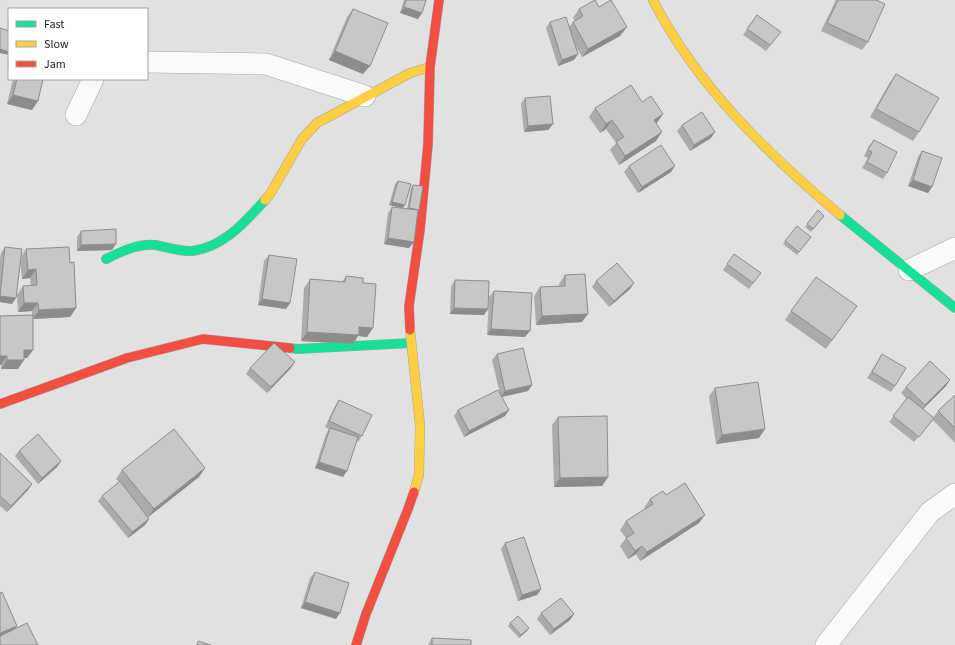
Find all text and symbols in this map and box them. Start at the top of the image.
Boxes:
legend [8,8,148,80]
text: Fast [44,16,64,33]
text: Slow [44,36,69,53]
text: Jam [44,56,66,73]

